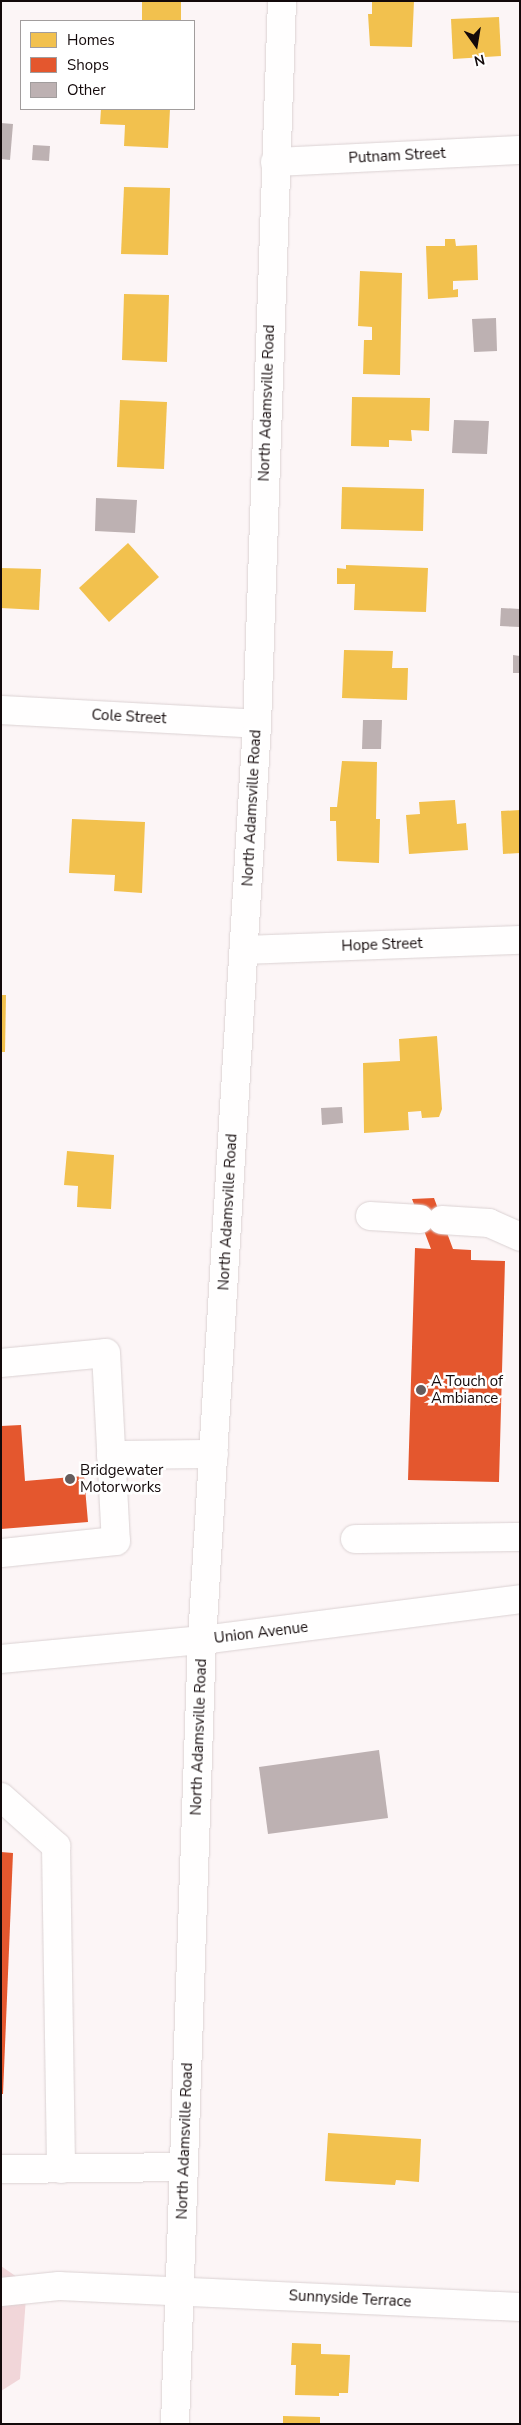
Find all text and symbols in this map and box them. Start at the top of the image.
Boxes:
legend [20,20,195,110]
north arrow [451,20,501,70]
text: Homes [67,30,115,50]
text: N [472,50,487,71]
text: Shops [67,55,109,75]
text: Other [67,80,106,100]
street label: Putnam Street [348,144,446,168]
street label: North Adamsville Road [255,324,279,482]
street label: Cole Street [91,706,167,728]
street label: North Adamsville Road [239,729,265,887]
street label: Hope Street [341,935,423,955]
street label: North Adamsville Road [215,1133,241,1291]
place label: A Touch of Ambiance [431,1372,503,1407]
marker: A Touch of Ambiance [415,1384,427,1396]
place label: Bridgewater Motorworks [80,1461,163,1496]
marker: Bridgewater Motorworks [64,1473,76,1485]
street label: Union Avenue [213,1618,309,1648]
street label: North Adamsville Road [187,1658,211,1816]
street label: North Adamsville Road [173,2062,197,2220]
street label: Sunnyside Terrace [288,2287,412,2311]

